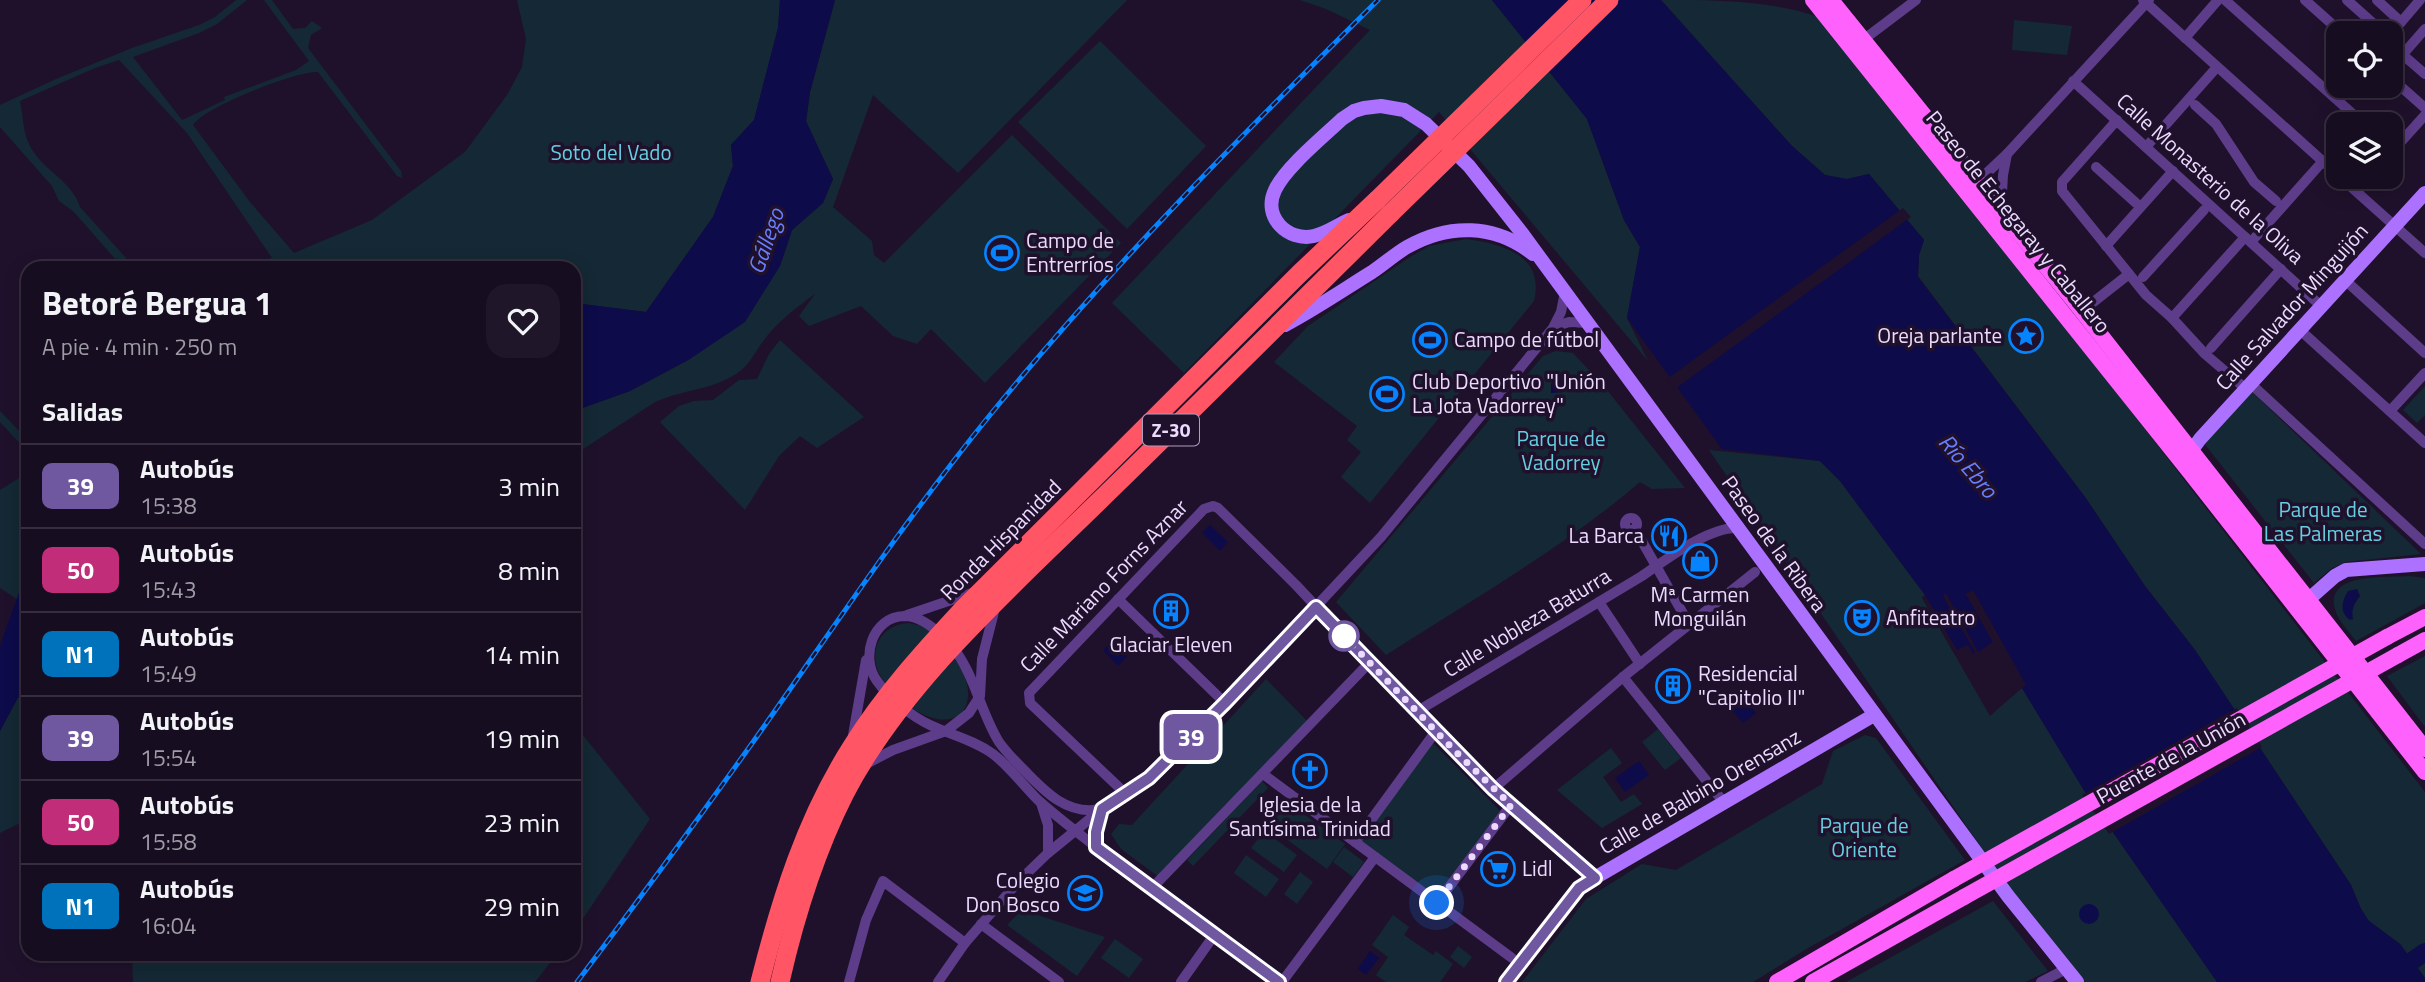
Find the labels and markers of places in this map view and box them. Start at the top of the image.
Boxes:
place label: Campo de Entrerríos [1026,224,1114,280]
sports icon: Campo de Entrerríos [983,234,1021,272]
place icon: Oreja parlante [2007,317,2045,355]
place label: Oreja parlante [1877,319,2002,351]
sports icon: Campo de fútbol [1411,321,1449,359]
place label: Campo de fútbol [1454,323,1599,355]
place label: Club Deportivo "Unión La Jota Vadorrey" [1412,365,1606,421]
sports icon: Club Deportivo "Unión La Jota Vadorrey" [1368,375,1406,413]
restaurant icon: La Barca [1650,517,1688,555]
place label: La Barca [1569,519,1644,551]
shop icon: Mª Carmen Monguilán [1681,542,1719,580]
place label: Mª Carmen Monguilán [1650,578,1750,634]
building icon: Glaciar Eleven [1152,592,1190,630]
theatre icon: Anfiteatro [1843,599,1881,637]
place label: Anfiteatro [1886,601,1975,633]
unlabelled marker [1329,621,1359,651]
place label: Glaciar Eleven [1109,628,1233,660]
place label: Residencial "Capitolio II" [1698,657,1805,713]
building icon: Residencial "Capitolio II" [1654,667,1692,705]
church icon: Iglesia de la Santísima Trinidad [1291,752,1329,790]
place label: Iglesia de la Santísima Trinidad [1229,788,1391,844]
supermarket icon: Lidl [1479,850,1517,888]
place label: Lidl [1522,852,1553,884]
place label: Colegio Don Bosco [966,864,1060,920]
school or university icon: Colegio Don Bosco [1066,874,1104,912]

